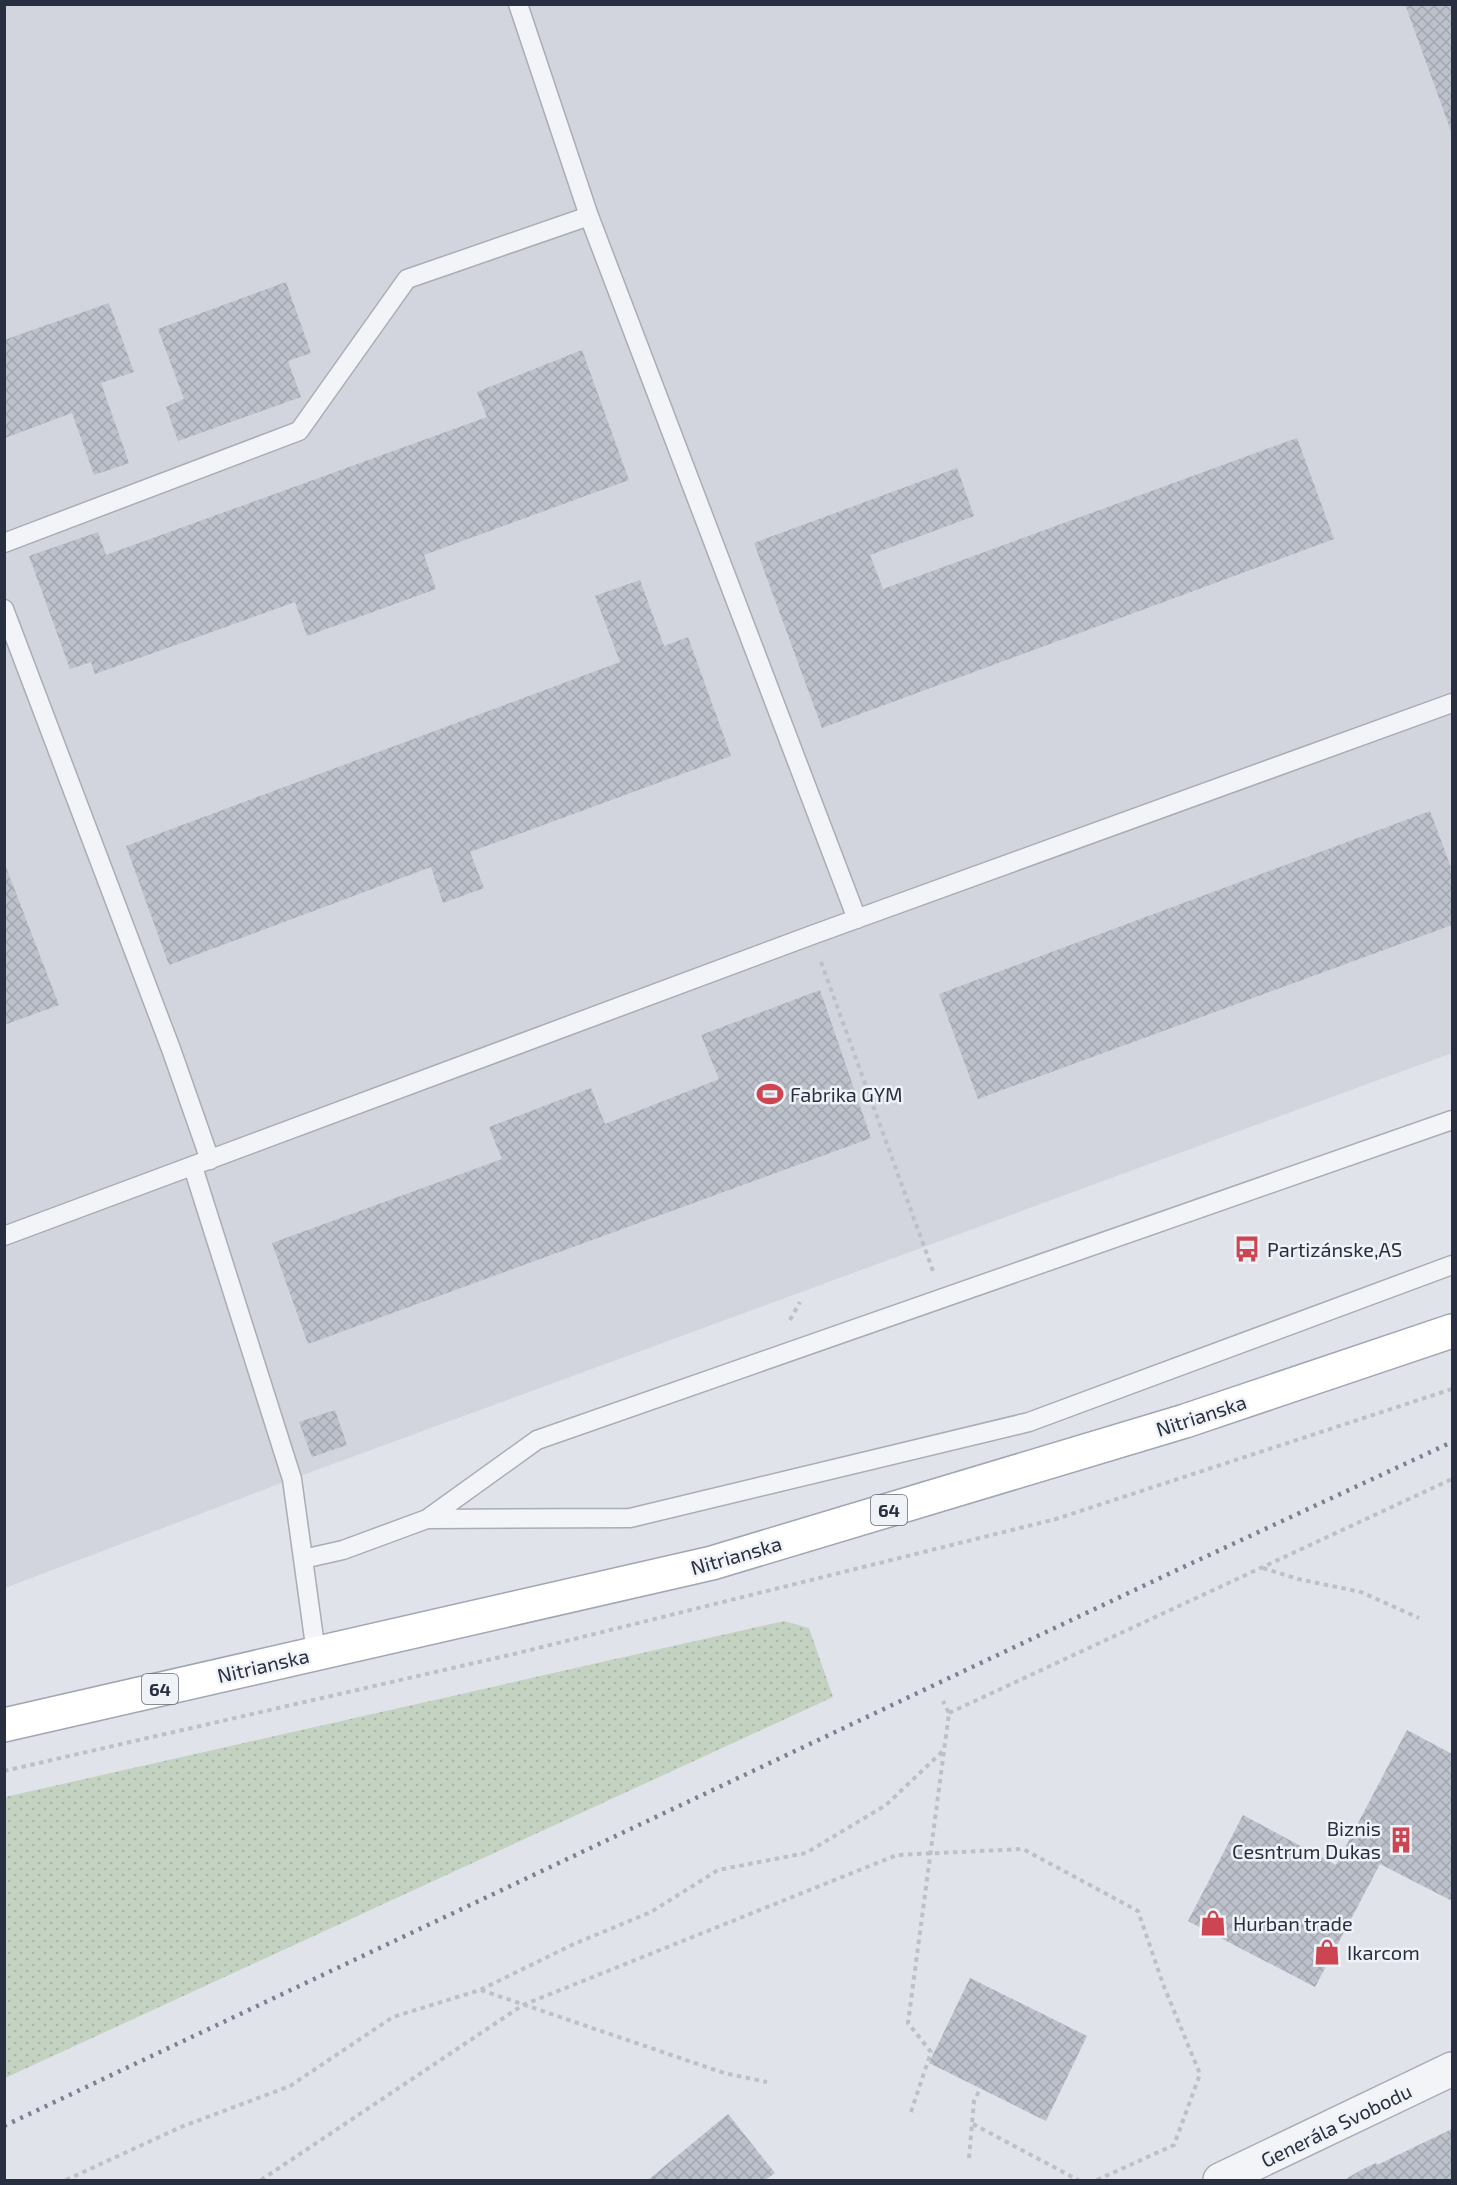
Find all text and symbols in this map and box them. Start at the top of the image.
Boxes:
sports icon: Fabrika GYM [755,1079,785,1109]
place label: Fabrika GYM [790,1082,903,1106]
bus stop icon: Partizánske,AS [1232,1234,1262,1264]
place label: Partizánske,AS [1267,1237,1402,1261]
street label: Nitrianska [1153,1389,1249,1441]
road number: 64 [871,1495,907,1525]
street label: Nitrianska [688,1531,784,1579]
street label: Nitrianska [215,1643,311,1687]
road number: 64 [142,1674,178,1704]
place label: Biznis Cesntrum Dukas [1232,1816,1381,1863]
building icon: Biznis Cesntrum Dukas [1386,1825,1416,1855]
shop icon: Hurban trade [1198,1908,1228,1938]
place label: Hurban trade [1233,1911,1353,1935]
shop icon: Ikarcom [1312,1937,1342,1967]
place label: Ikarcom [1347,1940,1420,1964]
street label: Generála Svobodu [1257,2078,1415,2172]

